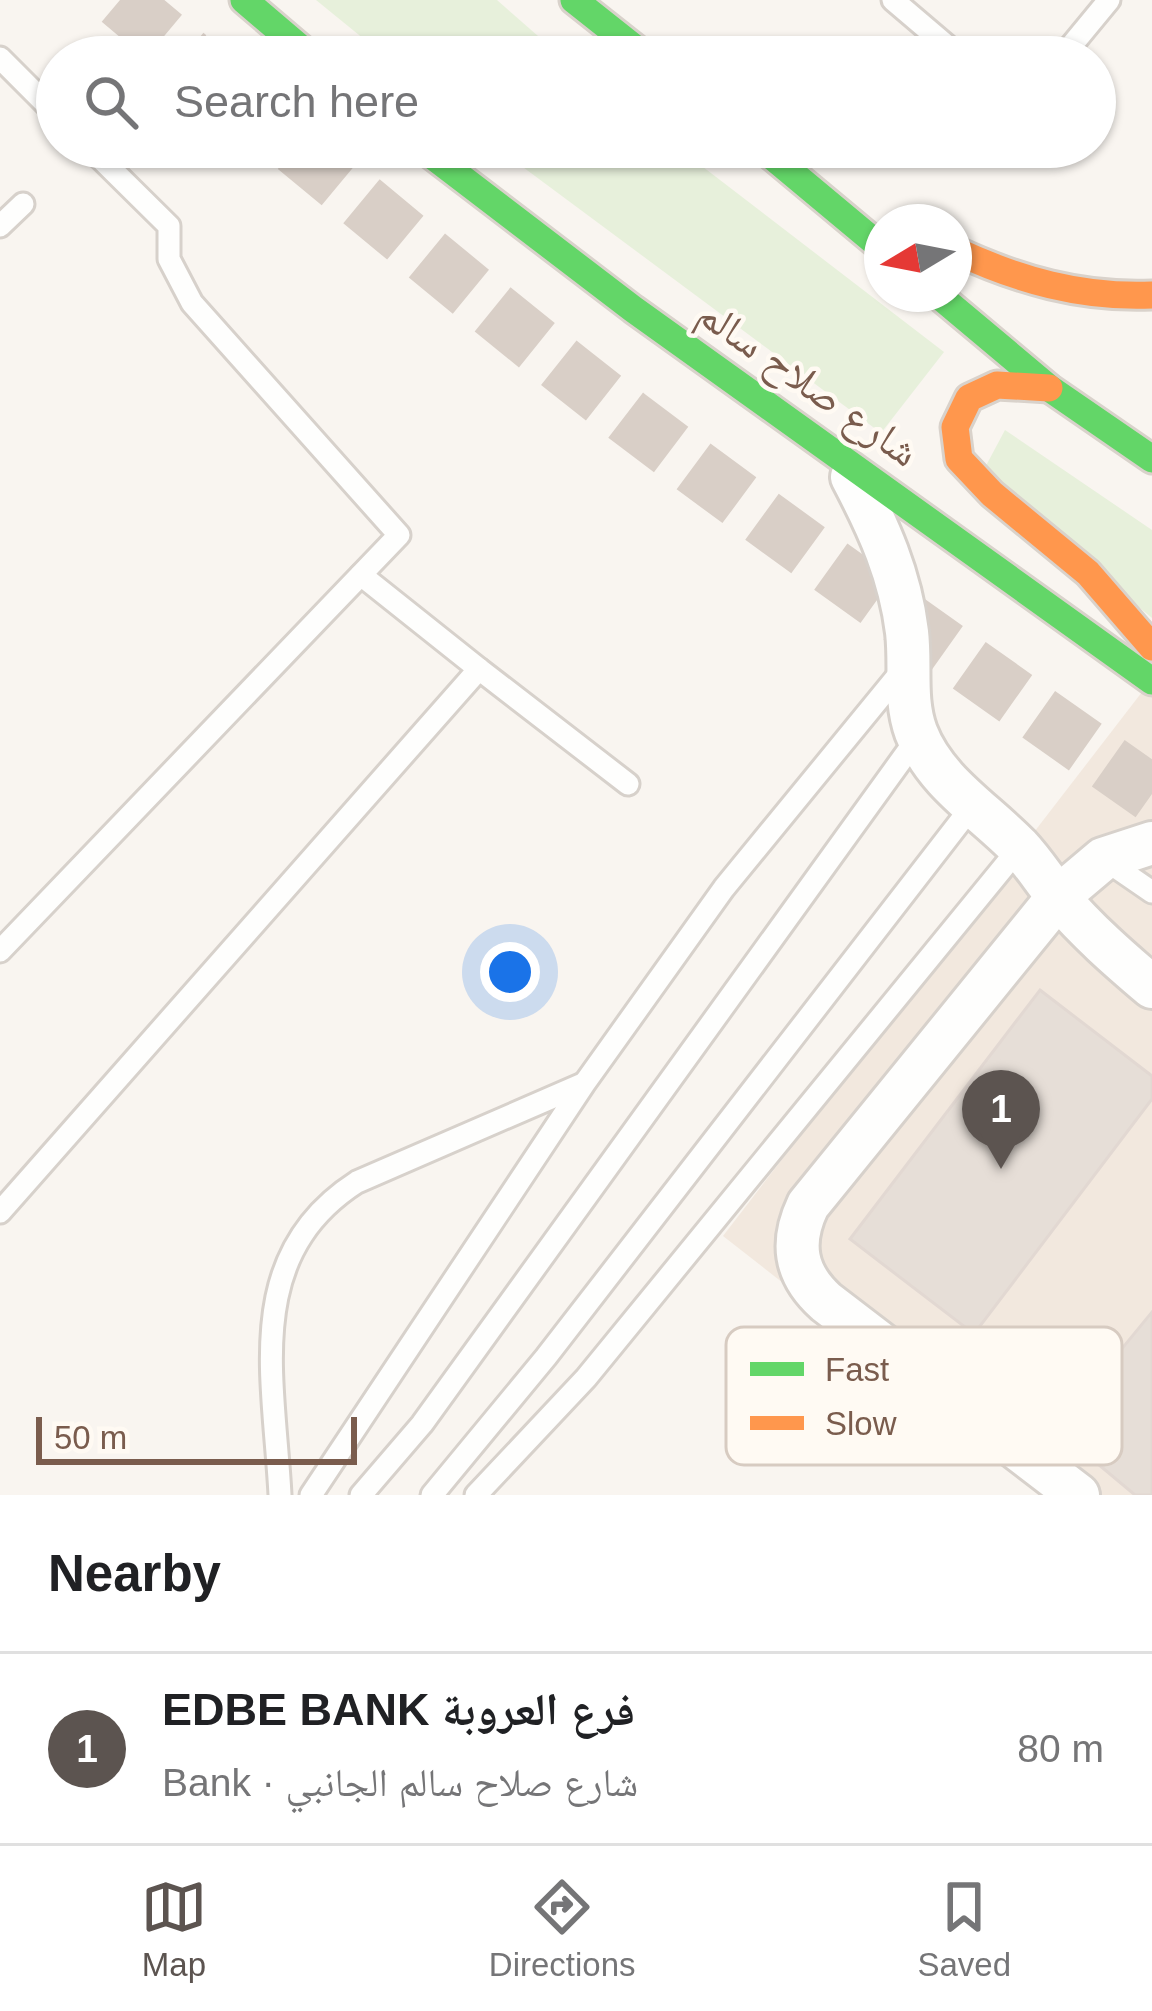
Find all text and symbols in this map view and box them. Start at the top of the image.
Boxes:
search box [36,36,1116,168]
icon: search [78,69,144,135]
text: Search here [174,76,419,127]
north arrow [864,204,972,312]
street label: شارع صلاح سالم [687,289,928,479]
your location [480,942,540,1002]
pin: 1 [962,1070,1040,1169]
legend [726,1327,1122,1465]
text: Fast [825,1351,889,1388]
text: Slow [825,1405,897,1442]
scale bar [36,1411,357,1464]
text: 50 m [54,1419,127,1456]
text: Nearby [48,1545,221,1602]
text: EDBE BANK فرع العروبة [162,1684,635,1735]
text: 1 [76,1727,98,1770]
text: 80 m [1017,1727,1104,1770]
text: Bank · شارع صلاح سالم الجانبي [162,1761,638,1804]
tab: Map [141,1874,207,1984]
tab: Directions [489,1874,636,1984]
tab: Saved [917,1874,1011,1984]

